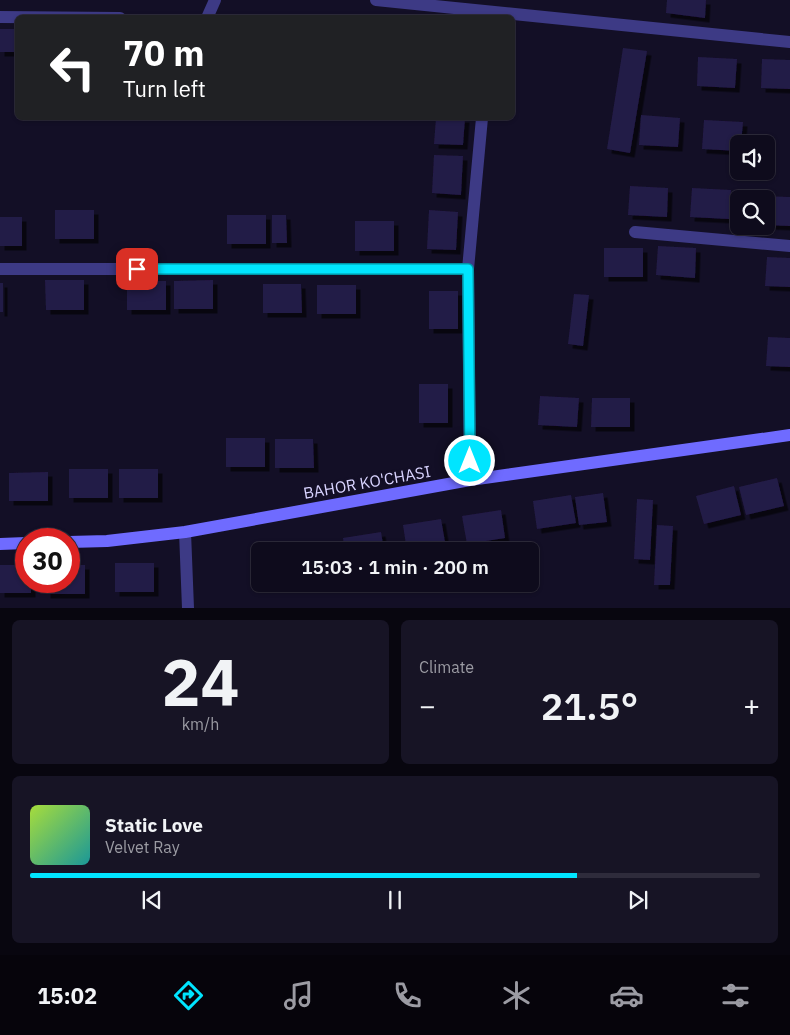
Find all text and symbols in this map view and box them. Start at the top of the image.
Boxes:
text: 70 m [123,30,205,76]
icon: left [40,35,105,100]
text: Turn left [123,74,206,103]
map controls [730,135,775,235]
button: sound [730,135,775,180]
button: search [730,190,775,235]
pin [116,248,158,290]
icon: arrive [123,255,151,283]
position arrow [443,434,495,486]
street label: BAHOR KO'CHASI [302,461,432,503]
speed limit sign: 30 [15,528,80,593]
text: 15:03 · 1 min · 200 m [301,555,489,579]
text: 24 [161,639,240,724]
text: Climate [419,657,474,677]
text: 21.5° [541,681,638,730]
text: − [419,687,436,724]
text: + [743,687,760,724]
text: km/h [182,714,219,734]
text: Static Love [105,813,203,837]
text: Velvet Ray [105,837,180,857]
icon: previous [138,886,166,914]
icon: pause [381,886,409,914]
icon: next [624,886,652,914]
icon: directions [171,978,206,1013]
icon: music [281,978,316,1013]
icon: phone [390,978,425,1013]
icon: climate [499,978,534,1013]
icon: car [609,978,644,1013]
icon: filters [718,978,753,1013]
text: 15:02 [37,981,97,1010]

